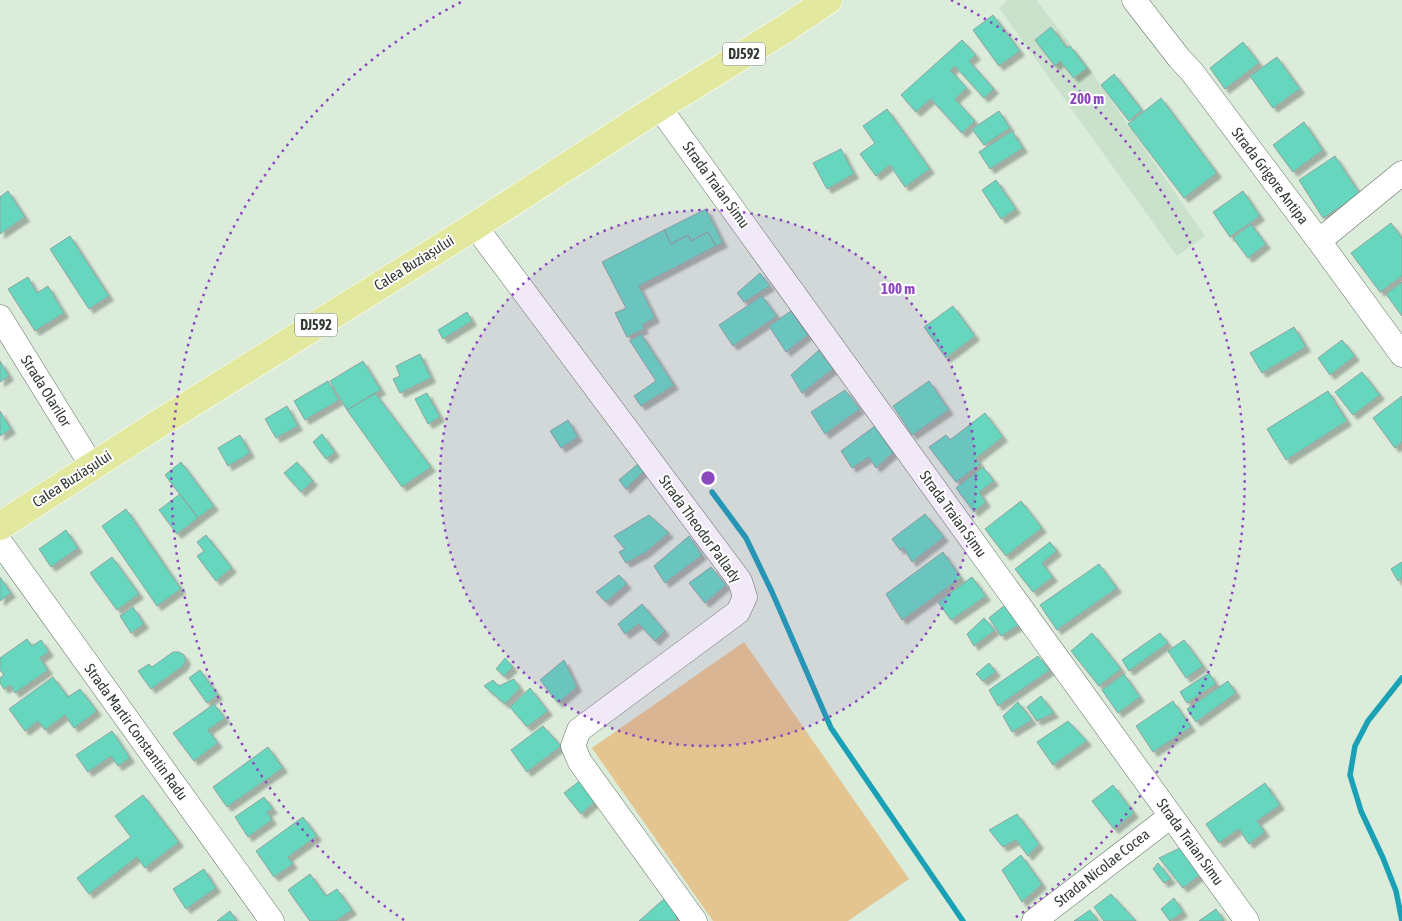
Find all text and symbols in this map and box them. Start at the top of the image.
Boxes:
road number: DJ592 [723,42,765,66]
text: 200 m [1070,90,1104,107]
street label: Strada Grigore Antipa [1229,124,1312,227]
street label: Strada Traian Simu [679,138,753,231]
street label: Calea Buziașului [371,231,457,294]
text: 100 m [881,280,915,297]
road number: DJ592 [295,314,337,336]
street label: Strada Olarilor [18,352,75,430]
street label: Calea Buziașului [29,447,114,510]
street label: Strada Traian Simu [916,467,990,560]
centre of rings [699,469,717,487]
street label: Strada Theodor Pallady [656,472,745,586]
street label: Strada Martir Constantin Radu [81,660,192,803]
street label: Strada Traian Simu [1153,795,1227,888]
street label: Strada Nicolae Cocea [1051,825,1153,910]

